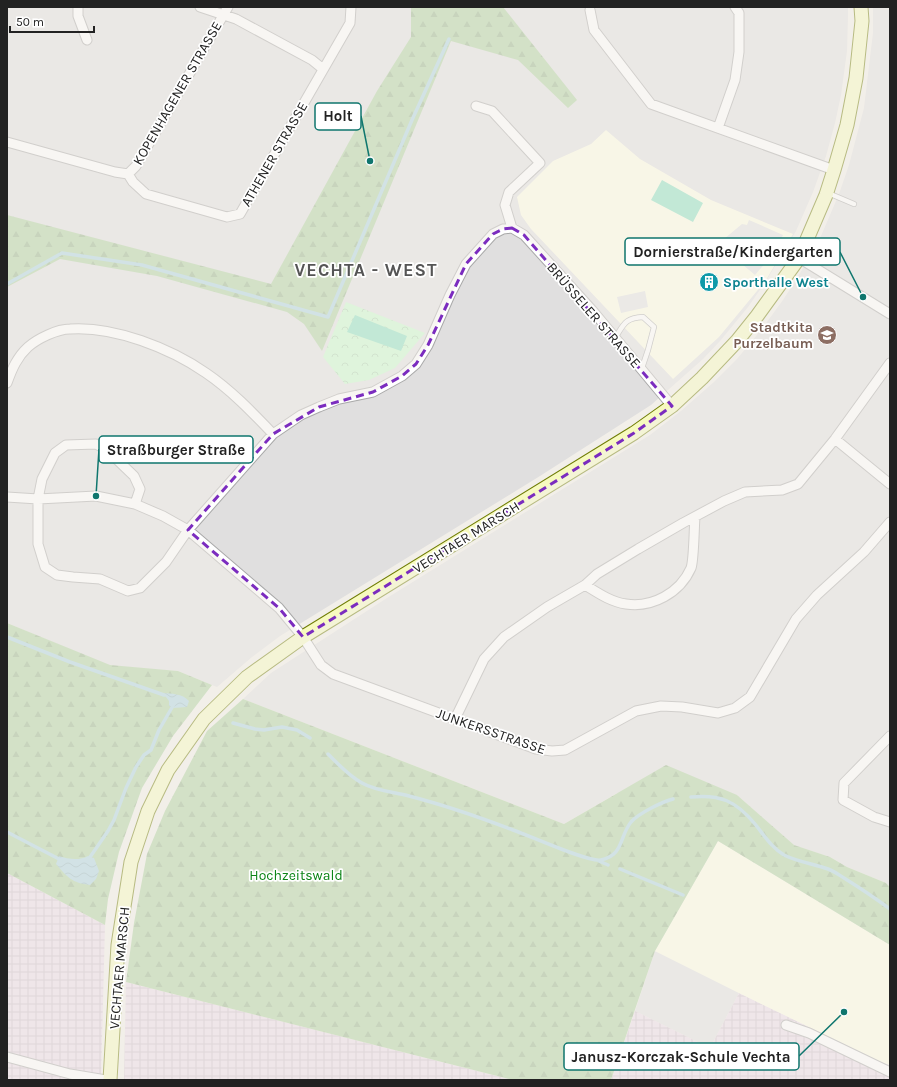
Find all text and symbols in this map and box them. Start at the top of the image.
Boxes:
scale bar [10,8,94,34]
text: 50 m [16,15,44,29]
street label: KOPENHAGENER STRASSE [129,18,226,168]
street label: ATHENER STRASSE [238,99,311,210]
callout: Holt [315,103,361,130]
text: Holt [323,107,353,125]
callout: Dornierstraße/Kindergarten [625,238,840,265]
text: Dornierstraße/Kindergarten [633,243,833,261]
district label: VECHTA - WEST [295,259,438,281]
street label: BRÜSSELER STRASSE [543,259,644,372]
building icon: Sporthalle West [698,271,720,293]
place label: Sporthalle West [723,274,829,291]
place label: Stadtkita Purzelbaum [733,319,813,352]
school or university icon: Stadtkita Purzelbaum [816,324,838,346]
callout: Straßburger Straße [99,436,253,463]
text: Straßburger Straße [107,441,245,459]
street label: VECHTAER MARSCH [410,498,523,577]
street label: JUNKERSSTRASSE [434,705,548,758]
park label: Hochzeitswald [249,867,343,884]
street label: VECHTAER MARSCH [106,906,133,1030]
callout: Janusz-Korczak-Schule Vechta [564,1043,799,1070]
text: Janusz-Korczak-Schule Vechta [572,1048,790,1066]

